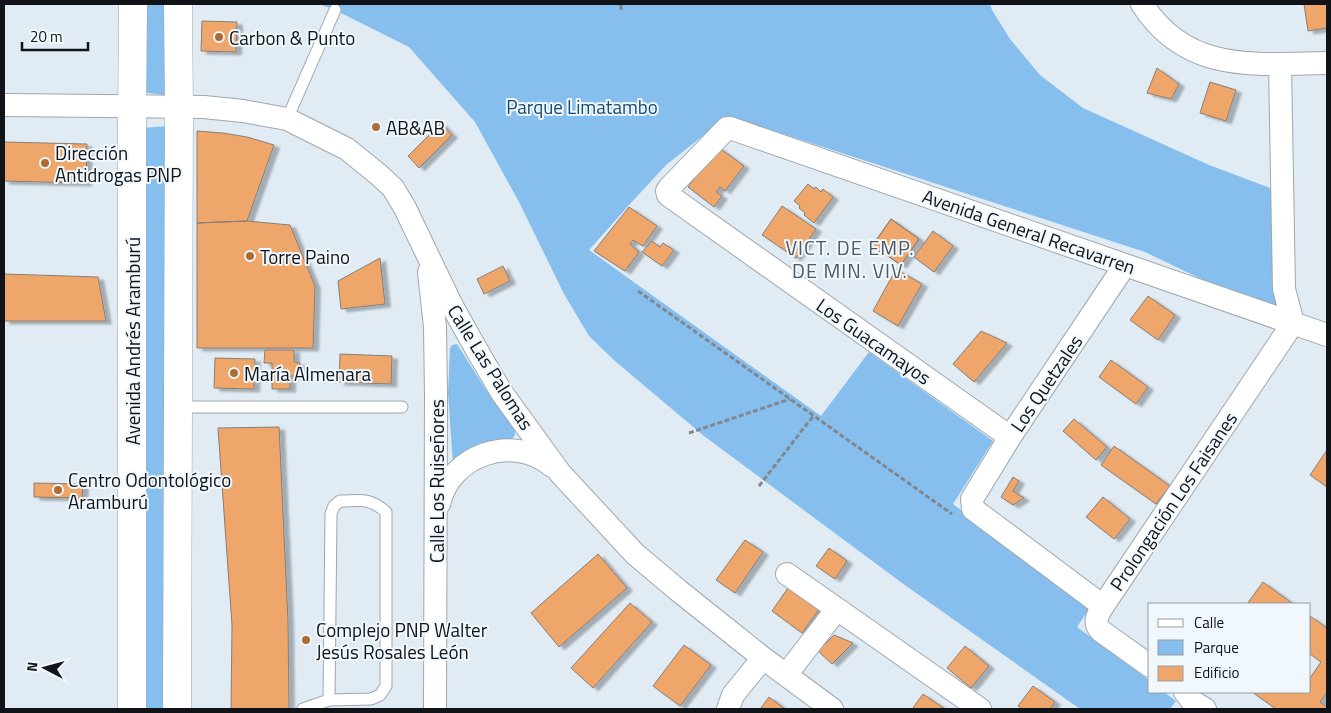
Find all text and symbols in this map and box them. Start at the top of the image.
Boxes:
scale bar [22,20,89,52]
place label: Carbon & Punto [229,23,355,52]
text: 20 m [30,25,63,48]
marker: Carbon & Punto [213,31,225,43]
park label: Parque Limatambo [506,92,658,121]
place label: AB&AB [386,113,445,142]
marker: AB&AB [370,121,382,133]
place label: Dirección Antidrogas PNP [55,138,181,189]
marker: Dirección Antidrogas PNP [39,157,51,169]
street label: Avenida General Recavarren [919,181,1139,281]
district label: VICT. DE EMP. DE MIN. VIV. [785,232,915,286]
street label: Avenida Andrés Aramburú [118,237,147,445]
place label: Torre Paino [260,242,350,271]
marker: Torre Paino [244,250,256,262]
street label: Los Guacamayos [811,291,937,391]
street label: Calle Las Palomas [441,299,541,436]
street label: Los Quetzales [1003,328,1089,437]
place label: María Almenara [244,359,371,388]
marker: María Almenara [228,367,240,379]
street label: Calle Los Ruiseñores [422,399,451,563]
street label: Prolongación Los Faisanes [1102,405,1244,596]
place label: Centro Odontológico Aramburú [68,465,231,516]
marker: Centro Odontológico Aramburú [52,484,64,496]
legend [1148,603,1311,693]
text: Calle [1194,611,1224,634]
place label: Complejo PNP Walter Jesús Rosales León [316,615,488,666]
marker: Complejo PNP Walter Jesús Rosales León [300,634,312,646]
text: Parque [1194,636,1239,659]
north arrow [20,643,70,693]
text: N [21,661,43,673]
text: Edificio [1194,661,1239,684]

